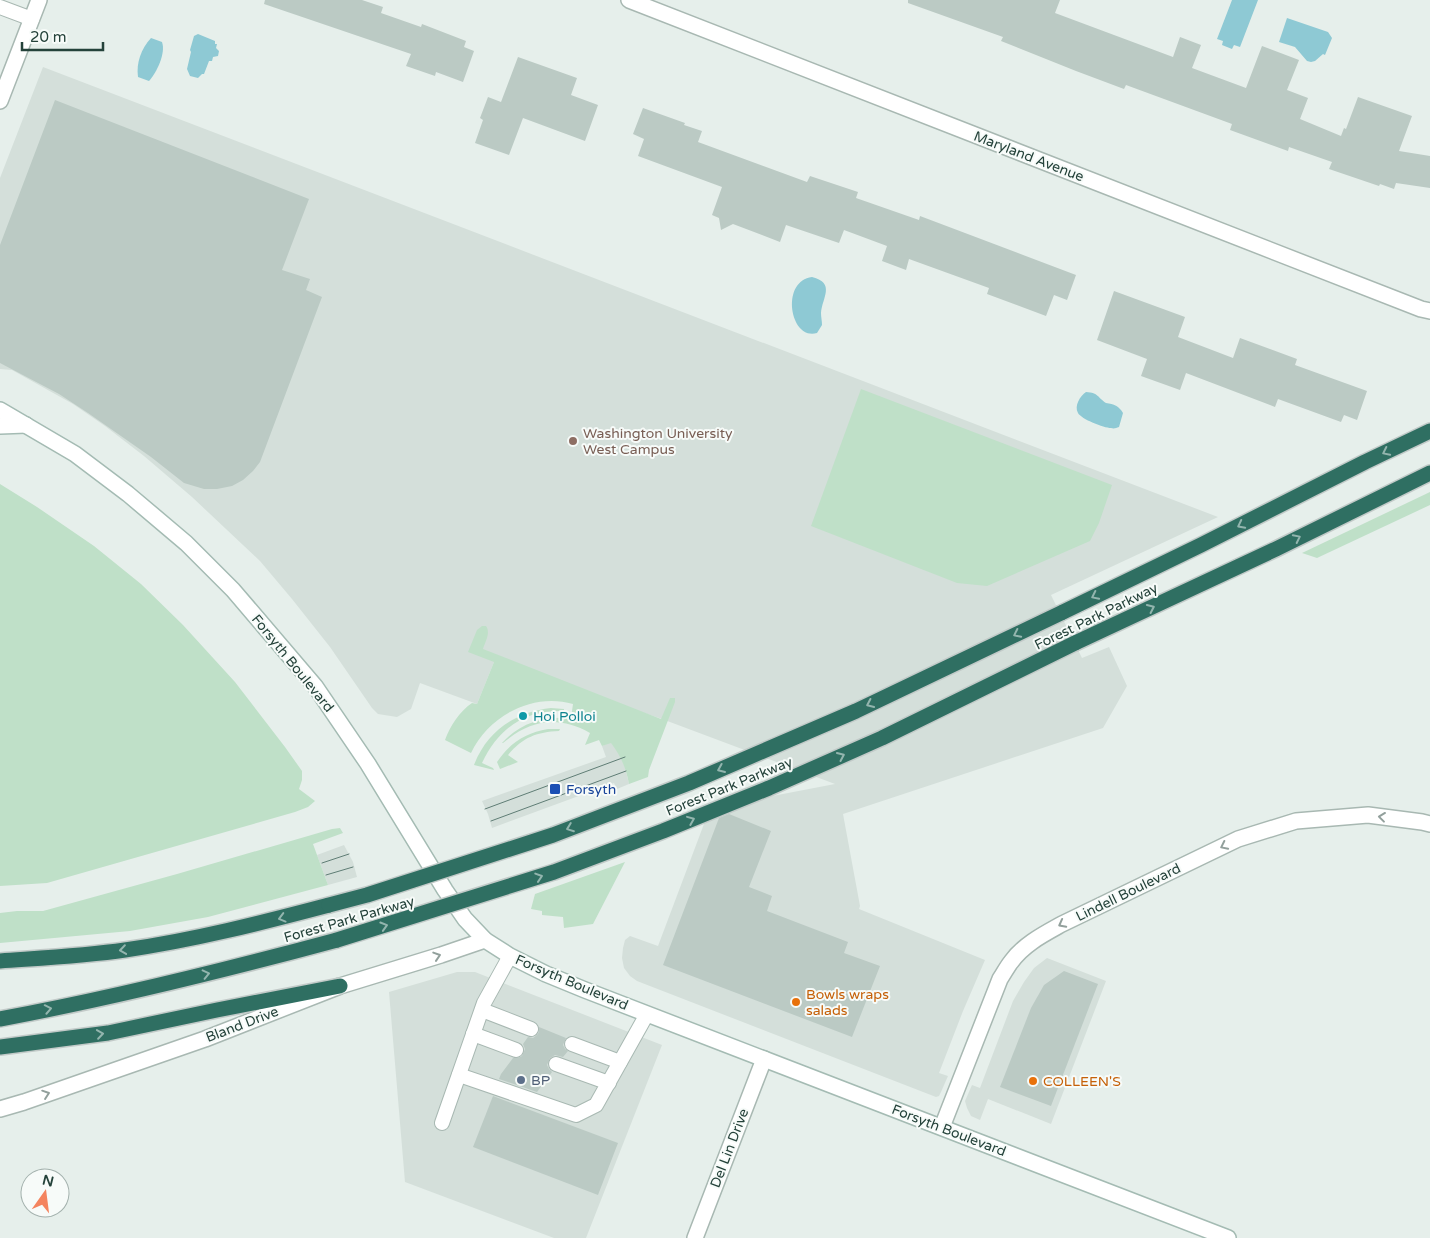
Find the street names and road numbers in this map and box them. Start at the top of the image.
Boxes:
street label: Maryland Avenue [971,128,1086,185]
street label: Forest Park Parkway [1032,579,1161,654]
street label: Forsyth Boulevard [248,611,337,716]
street label: Forest Park Parkway [663,753,795,820]
street label: Lindell Boulevard [1073,860,1183,925]
street label: Forest Park Parkway [282,893,417,946]
street label: Forsyth Boulevard [513,951,631,1014]
street label: Bland Drive [203,1003,281,1046]
street label: Forsyth Boulevard [889,1101,1008,1160]
street label: Del Lin Drive [707,1106,752,1190]

